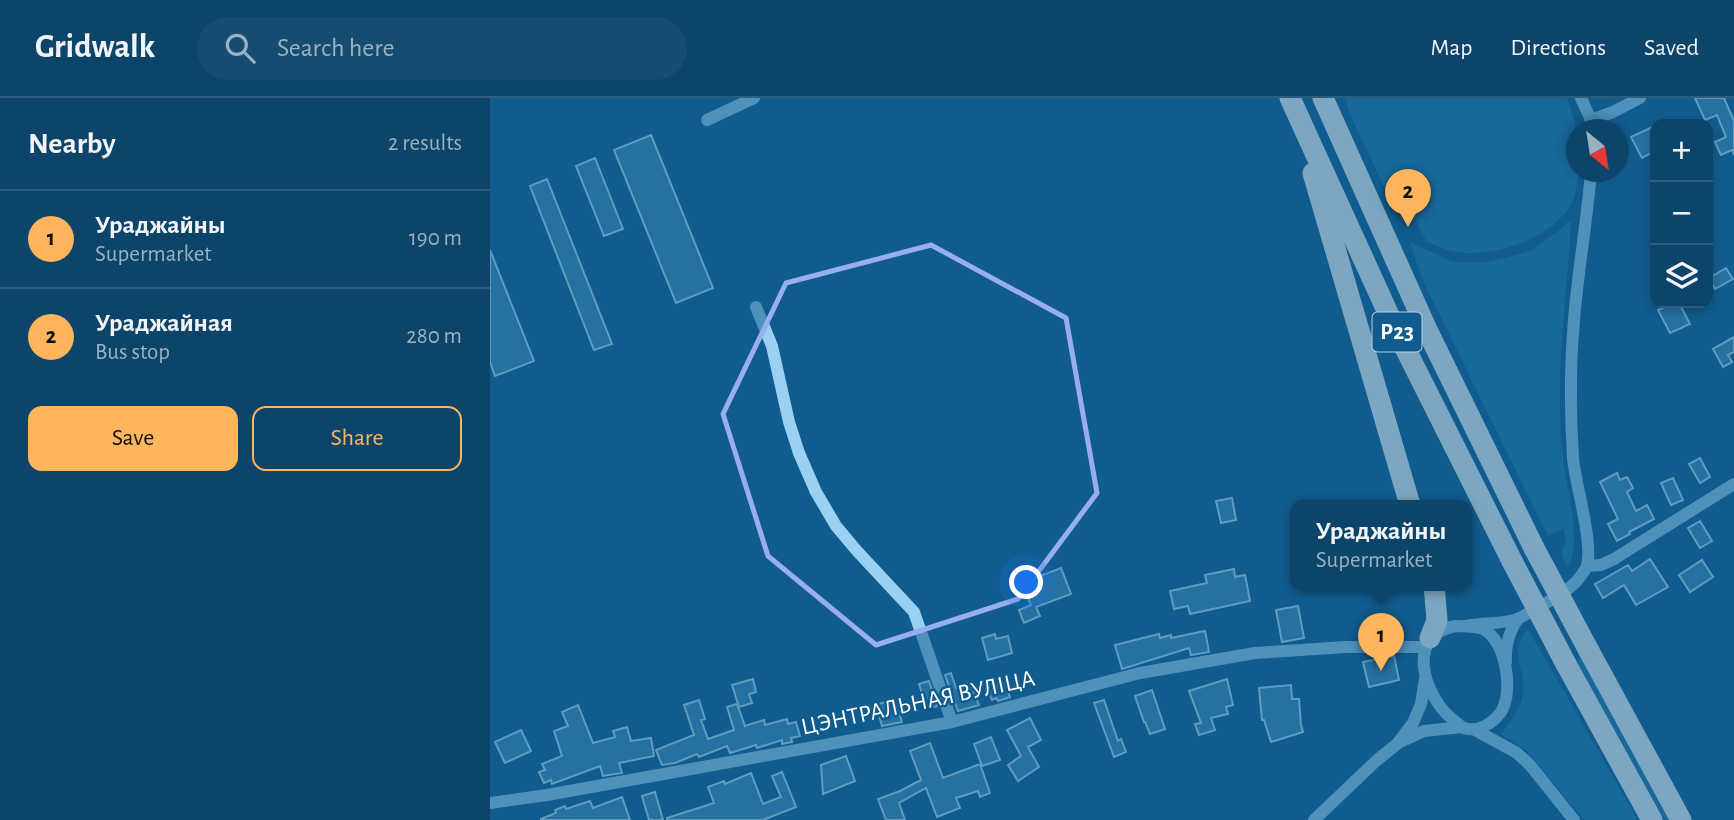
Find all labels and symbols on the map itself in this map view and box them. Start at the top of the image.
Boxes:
north arrow [1566,119,1629,182]
pin: 2 [1385,169,1431,227]
road number: Р23 [1373,313,1422,352]
your location [1009,565,1043,599]
pin: 1 [1358,613,1404,671]
street label: ЦЭНТРАЛЬНАЯ ВУЛІЦА [799,666,1037,740]

